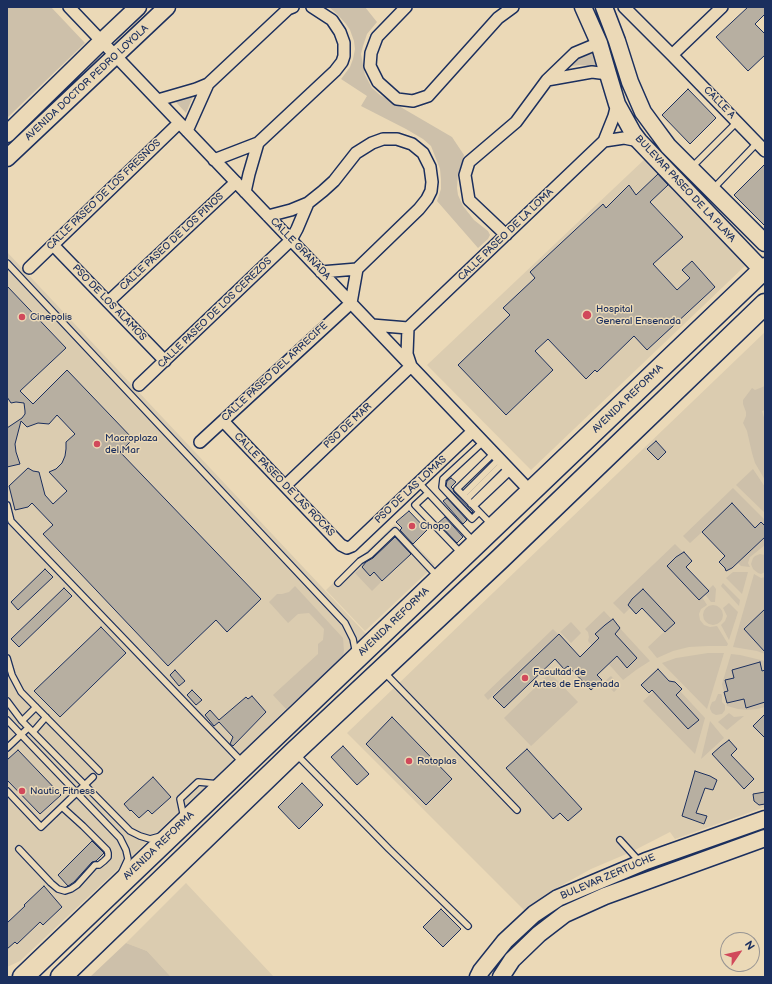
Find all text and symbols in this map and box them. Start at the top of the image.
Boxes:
street label: AVENIDA DOCTOR PEDRO LOYOLA [23,23,151,143]
street label: CALLE A [701,84,737,122]
street label: BULEVAR PASEO DE LA PLAYA [632,133,738,245]
street label: CALLE PASEO DE LOS FRESNOS [45,137,163,253]
street label: CALLE PASEO DE LA LOMA [456,186,556,284]
street label: CALLE PASEO DE LOS PINOS [118,191,226,293]
street label: CALLE GRANADA [267,216,333,282]
street label: CALLE PASEO DE LOS CEREZOS [156,255,274,371]
street label: PSO DE LOS ALAMOS [70,262,148,344]
place label: Hospital General Ensenada [596,303,681,326]
marker: Hospital General Ensenada [581,309,593,321]
place label: Cinepolis [30,311,72,323]
marker: Cinepolis [17,312,27,322]
street label: CALLE PASEO DEL ARRECIFE [220,320,330,424]
street label: AVENIDA REFORMA [590,362,666,436]
street label: PSO DE MAR [322,401,374,451]
street label: CALLE PASEO DE LAS ROCAS [231,431,337,539]
place label: Macroplaza del Mar [105,432,158,456]
marker: Macroplaza del Mar [92,439,102,449]
street label: PSO DE LAS LOMAS [373,454,449,526]
place label: Chopo [420,520,450,532]
marker: Chopo [407,521,417,531]
street label: AVENIDA REFORMA [356,585,432,659]
place label: Facultad de Artes de Ensenada [533,666,619,690]
marker: Facultad de Artes de Ensenada [520,673,530,683]
place label: Rotoplas [417,755,457,767]
marker: Rotoplas [404,756,414,766]
place label: Nautic Fitness [30,785,95,797]
marker: Nautic Fitness [17,786,27,796]
street label: AVENIDA REFORMA [121,809,197,883]
street label: BULEVAR ZERTUCHE [559,852,657,902]
north arrow [720,932,760,972]
text: N [742,939,757,953]

